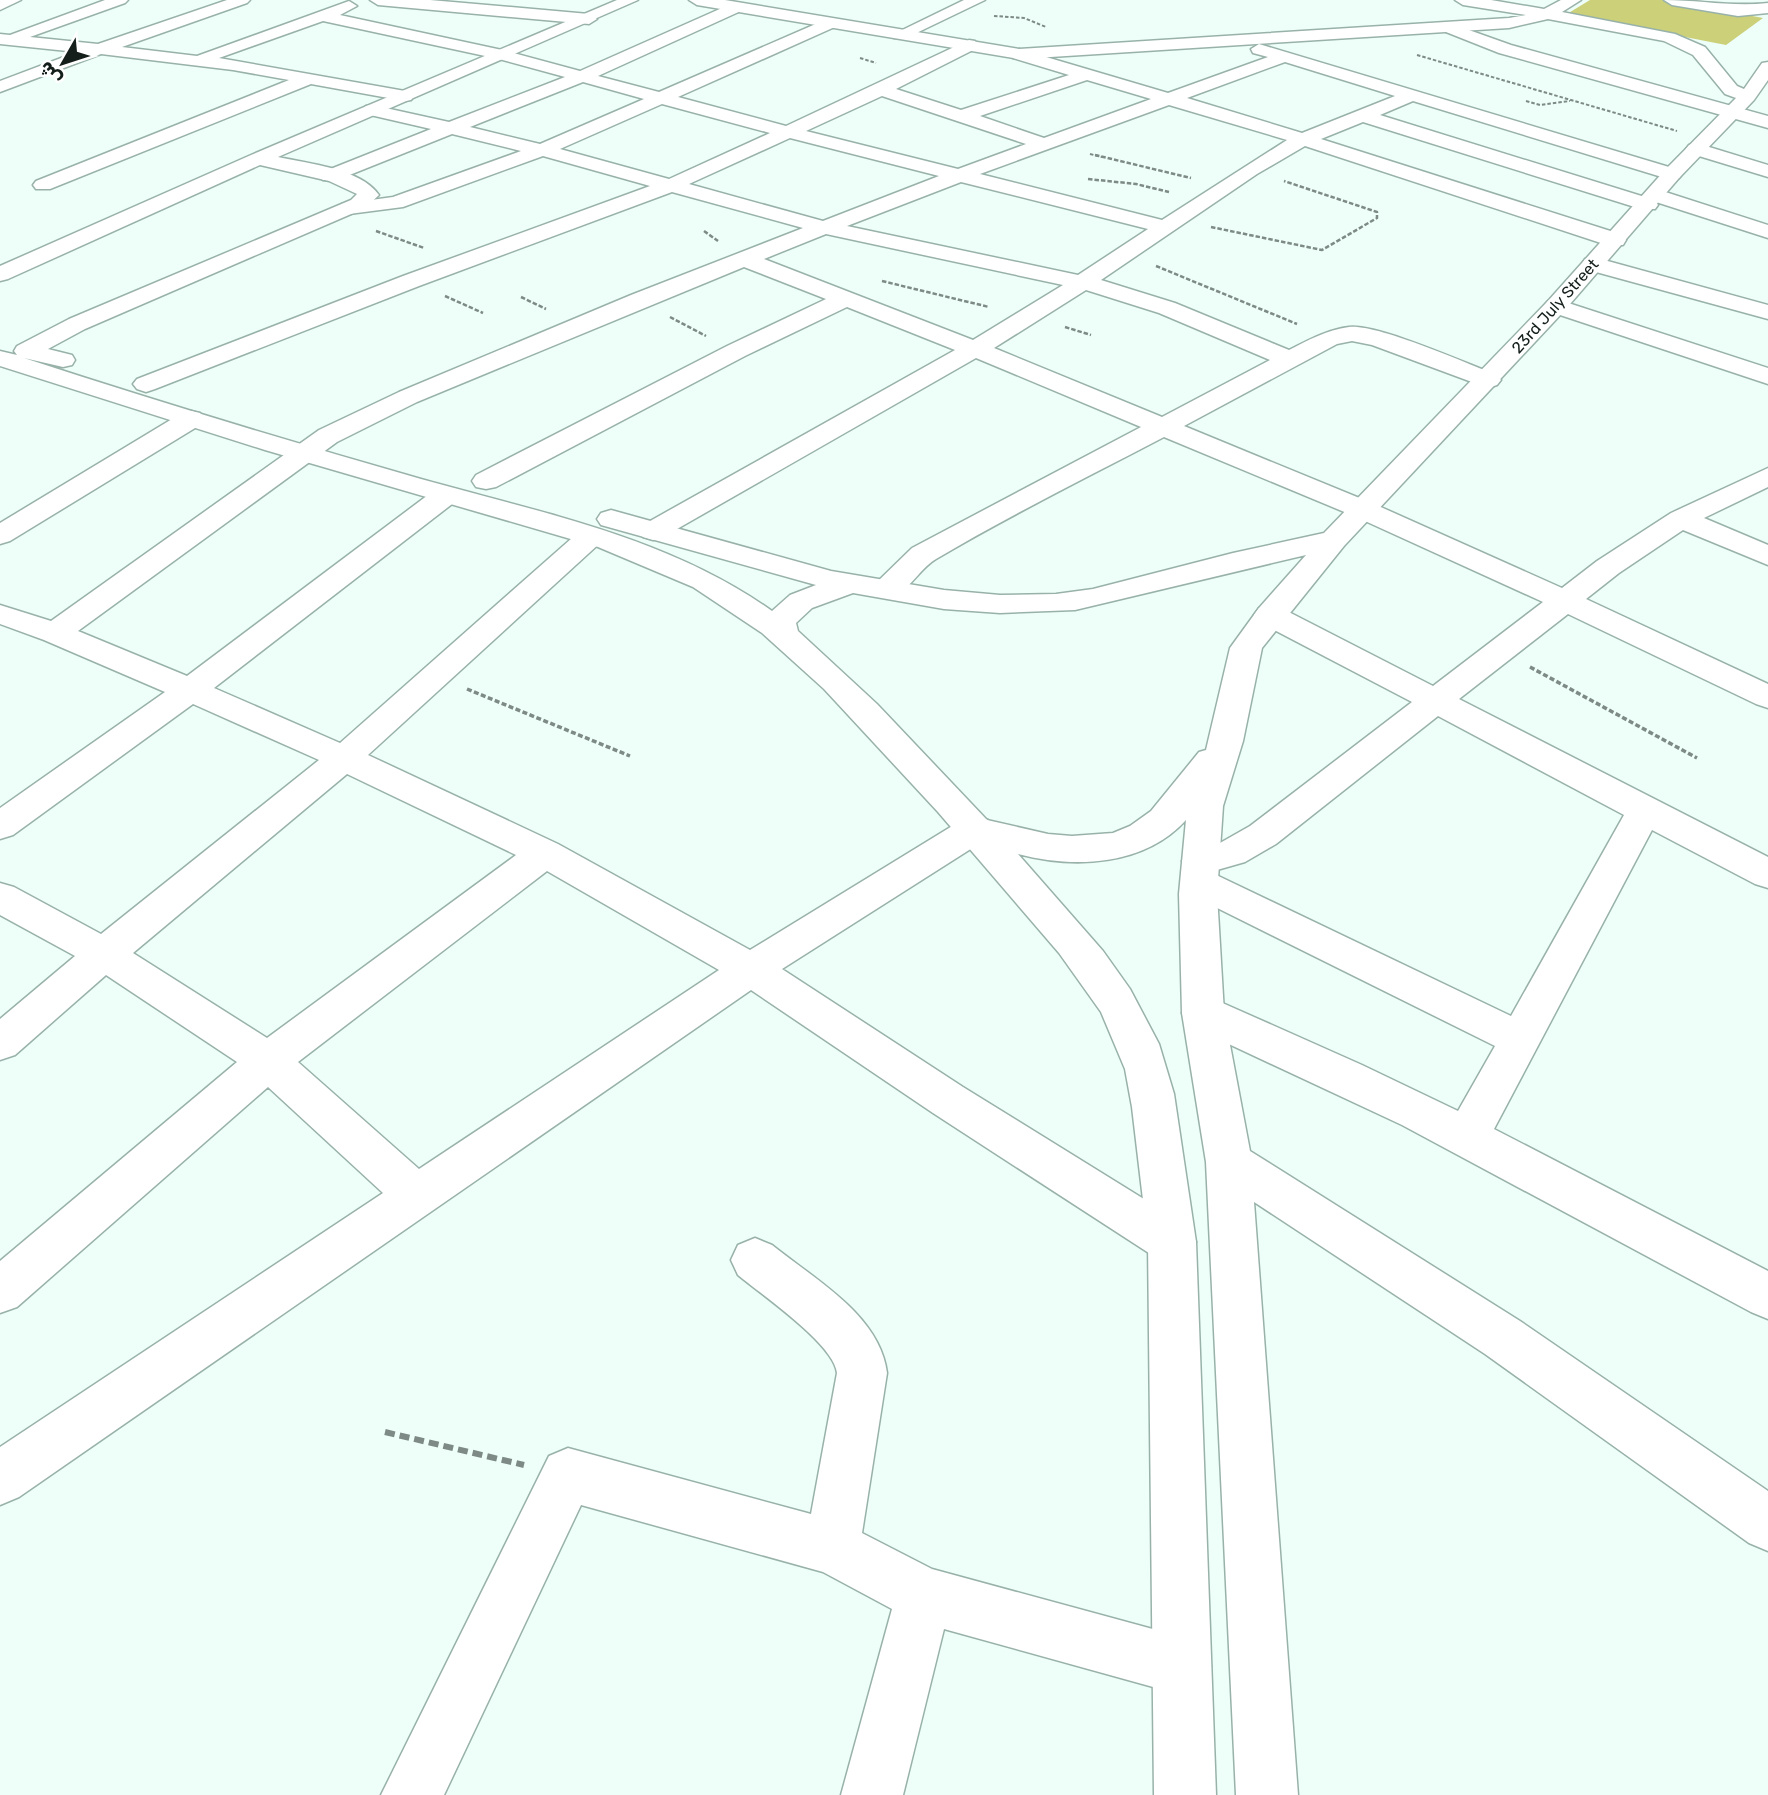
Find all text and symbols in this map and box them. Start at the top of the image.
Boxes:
north arrow [28,28,98,98]
text: ش [34,57,67,90]
street label: 23rd July Street [1508,255,1602,357]

